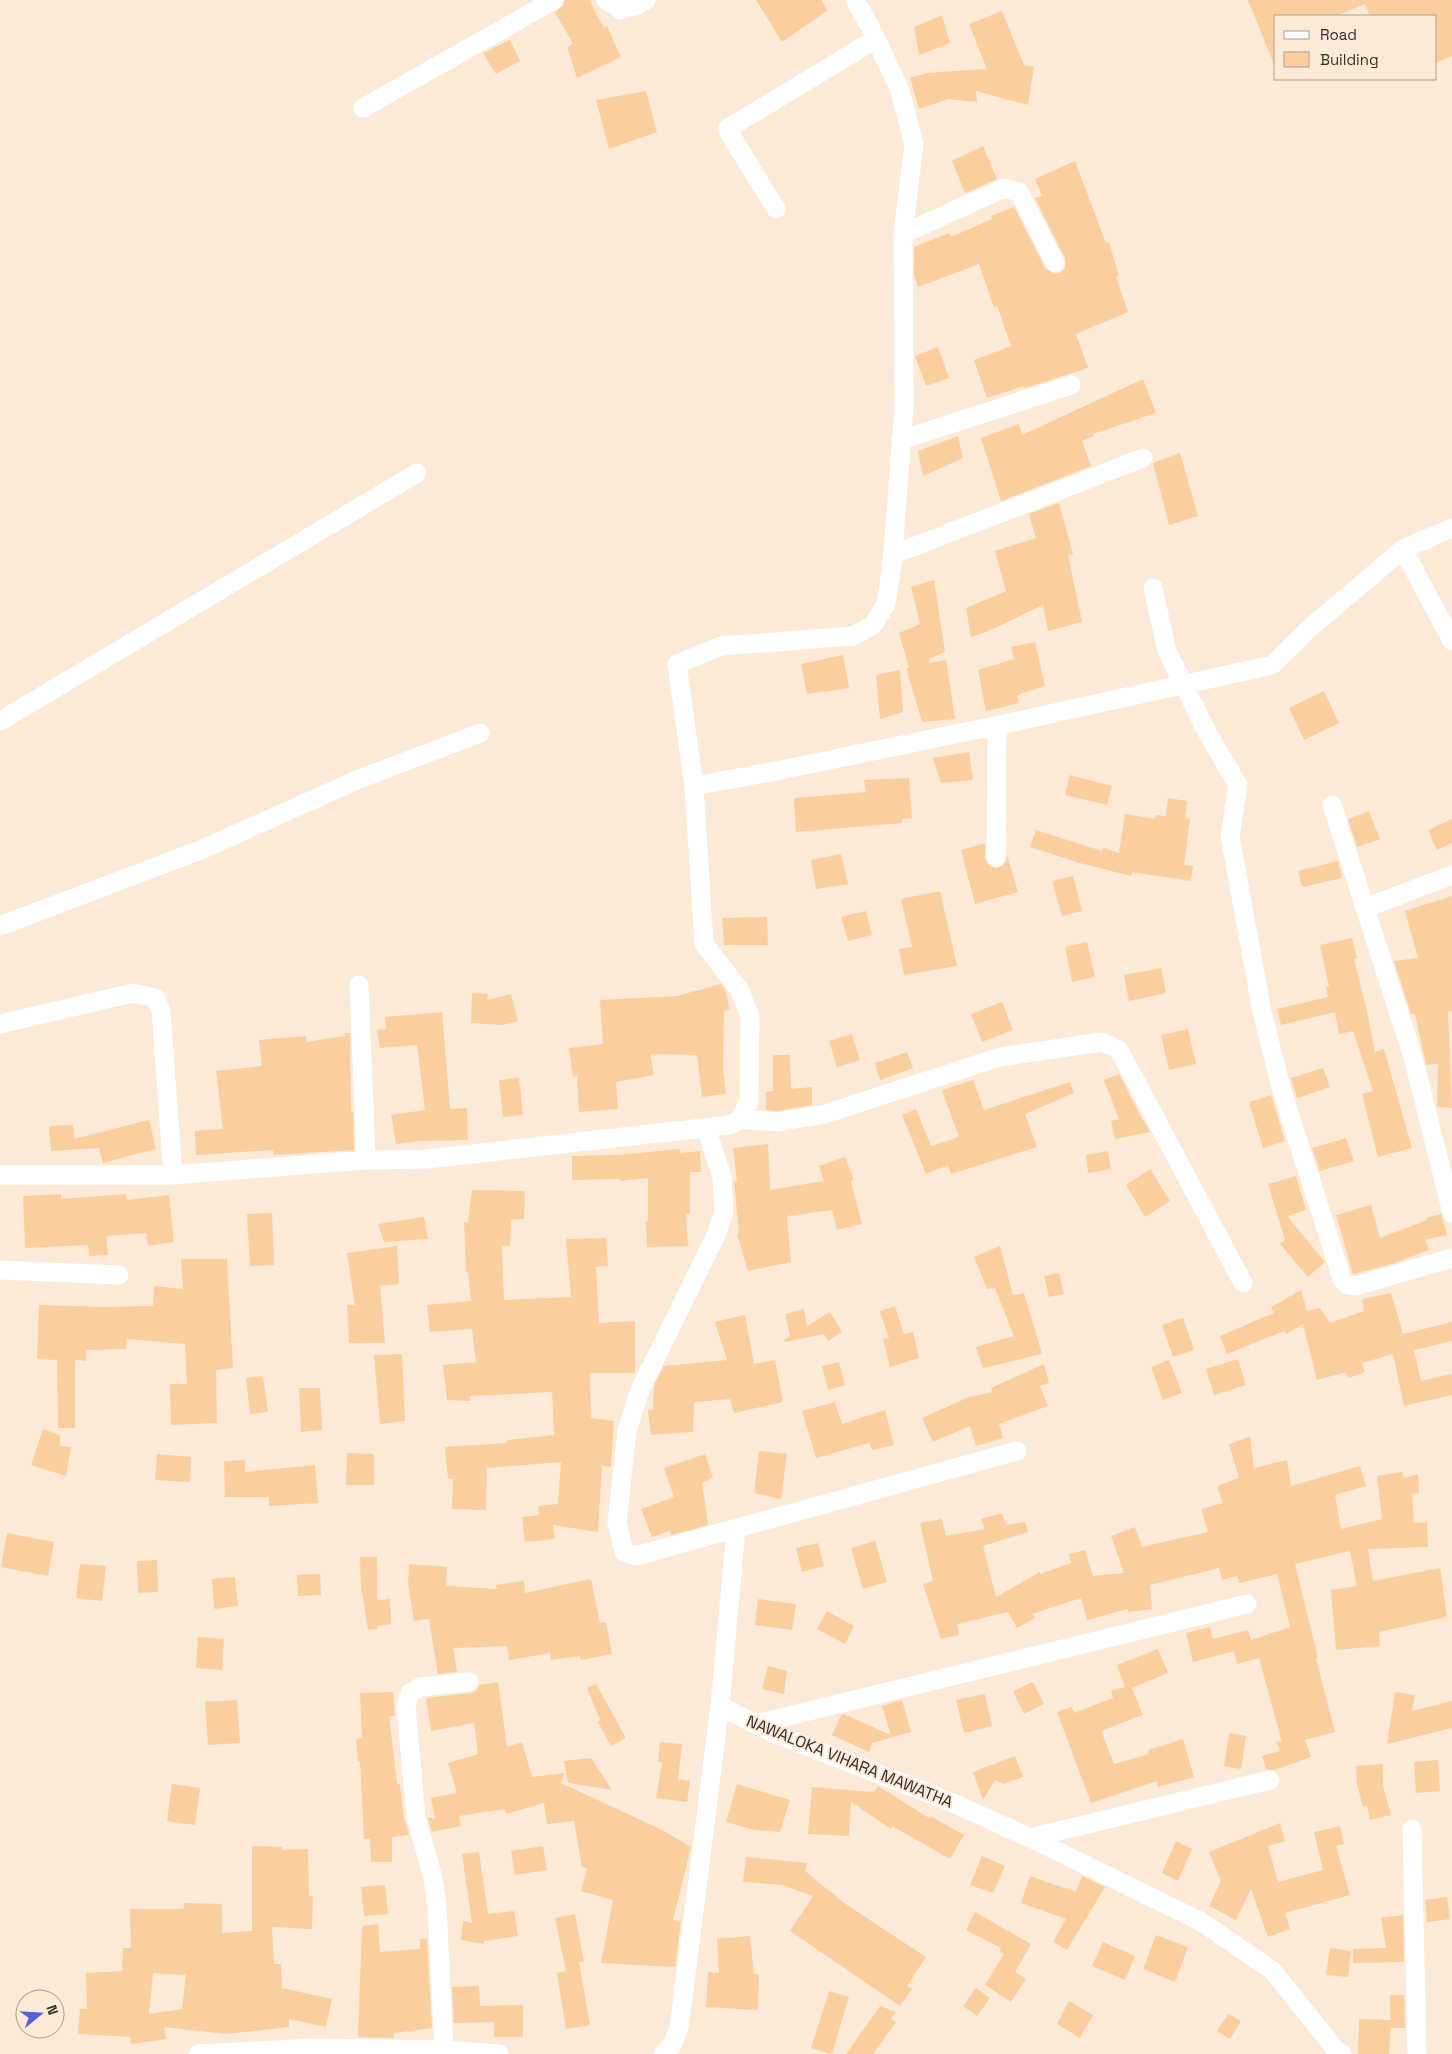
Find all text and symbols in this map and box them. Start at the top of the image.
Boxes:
legend [1274,15,1437,80]
text: Road [1320,25,1357,44]
text: Building [1320,50,1379,69]
street label: NAWALOKA VIHARA MAWATHA [743,1710,956,1813]
north arrow [15,1989,65,2039]
text: N [42,2003,62,2017]

